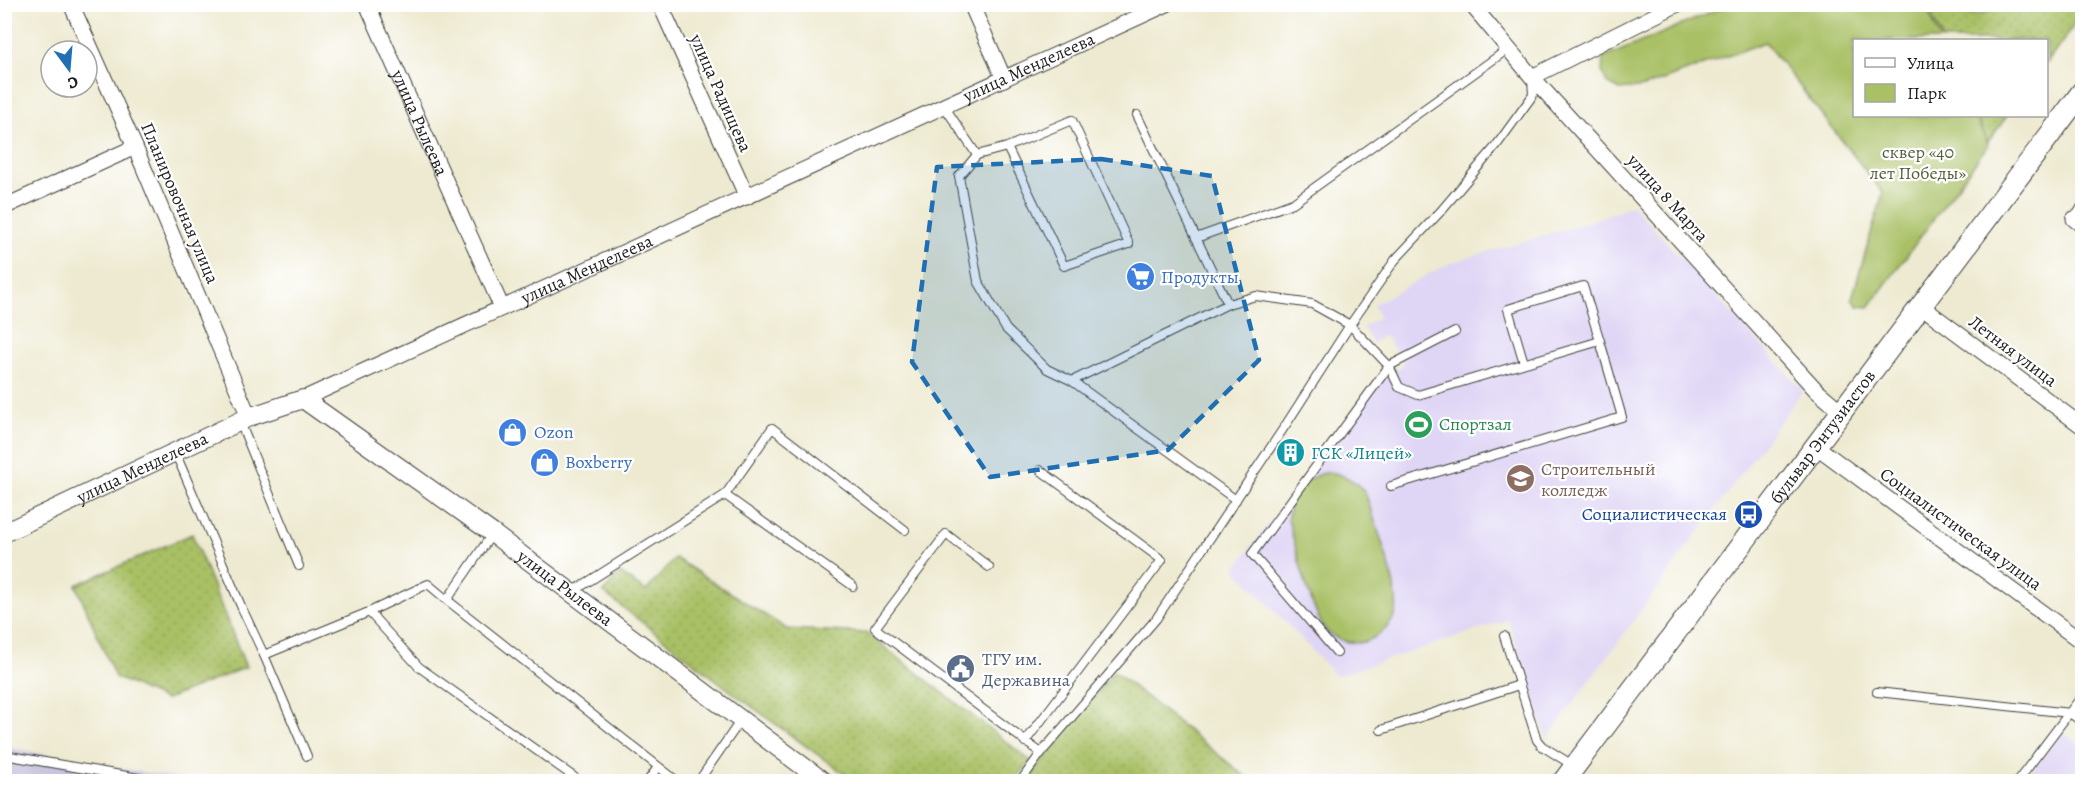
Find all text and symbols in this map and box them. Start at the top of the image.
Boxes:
street label: улица Менделеева [958,26,1099,108]
street label: улица Радищева [684,29,758,156]
north arrow [39,39,99,99]
legend [1853,39,2048,117]
text: Улица [1907,51,1955,75]
street label: улица Рылеева [385,65,454,180]
text: С [65,71,81,94]
text: Парк [1907,81,1947,105]
street label: Планировочная улица [135,119,225,288]
park label: cквер «40 лет Победы» [1870,140,1967,185]
street label: улица 8 Марта [1621,148,1715,248]
street label: улица Менделеева [516,228,657,310]
supermarket icon: Продукты [1124,261,1156,293]
place label: Продукты [1161,265,1239,289]
street label: Летняя улица [1964,310,2063,393]
street label: бульвар Энтузиастов [1764,365,1881,509]
sports icon: Спортзал [1402,408,1434,440]
place label: Спортзал [1439,412,1512,436]
shop icon: Ozon [497,416,529,448]
place label: Ozon [534,420,574,444]
street label: улица Менделеева [72,426,212,509]
building icon: ГСК «Лицей» [1274,437,1306,469]
place label: ГСК «Лицей» [1311,441,1412,465]
shop icon: Boxberry [528,446,560,478]
place label: Boxberry [565,450,633,474]
place label: Строительный колледж [1541,457,1655,502]
street label: Социалистическая улица [1875,462,2047,596]
school or university icon: Строительный колледж [1504,463,1536,495]
bus stop icon: Социалистическая [1732,498,1764,530]
place label: Социалистическая [1582,502,1727,526]
street label: улица Рылеева [512,544,618,632]
place label: ТГУ им. Державина [982,647,1071,692]
public building icon: ТГУ им. Державина [945,653,977,685]

